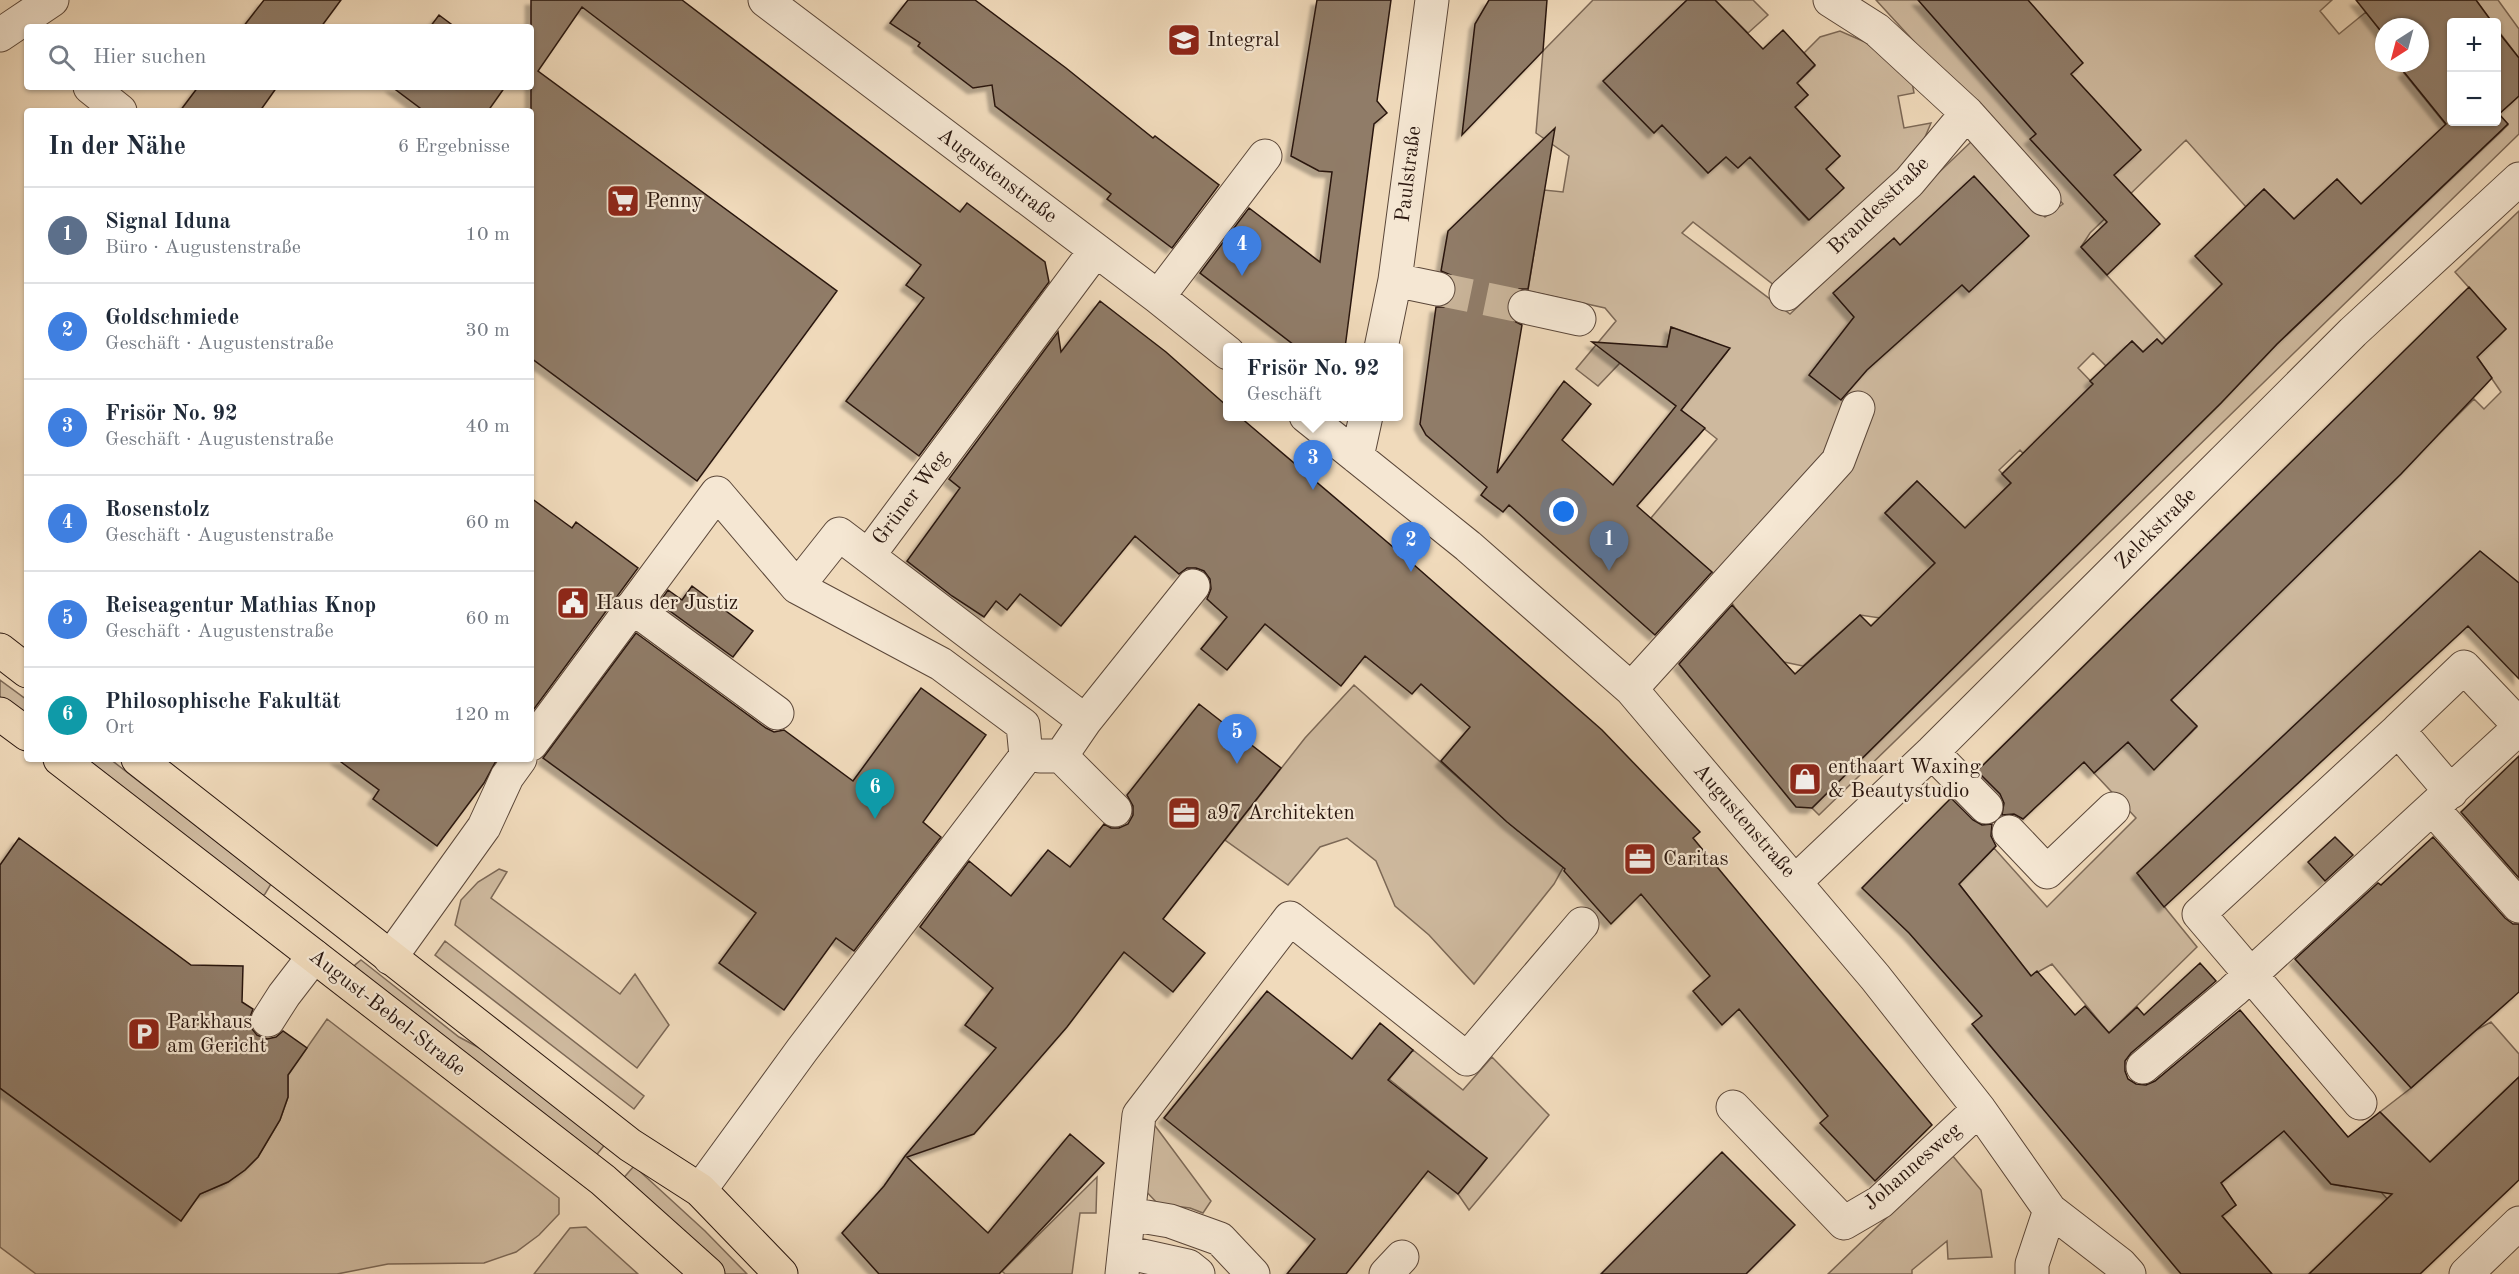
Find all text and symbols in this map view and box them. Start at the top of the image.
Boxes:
north arrow [2375,18,2429,72]
map controls [2447,18,2501,126]
button: + [2447,18,2501,72]
school or university icon: Integral [1166,22,1202,58]
search box [24,24,534,90]
place label: Integral [1207,30,1280,51]
icon: search [45,41,78,74]
text: Hier suchen [93,46,206,68]
button: − [2447,72,2501,126]
street label: Augustenstraße [933,124,1061,228]
street label: Paulstraße [1393,125,1425,223]
text: In der Nähe [48,134,186,160]
text: 6 Ergebnisse [398,137,510,157]
street label: Brandesstraße [1825,153,1933,259]
supermarket icon: Penny [605,183,641,219]
place label: Penny [646,191,703,212]
text: Signal Iduna [105,211,231,233]
text: 1 [62,225,73,245]
text: 10 m [465,225,510,245]
pin: 4 [1222,226,1262,276]
text: Büro · Augustenstraße [105,238,301,258]
text: Goldschmiede [105,307,239,329]
text: 2 [62,321,73,341]
text: 30 m [465,321,510,341]
text: Geschäft · Augustenstraße [105,334,334,354]
popup [1223,343,1403,421]
text: Frisör No. 92 [1247,358,1379,380]
text: Geschäft [1247,385,1322,405]
text: Frisör No. 92 [105,403,238,425]
text: 3 [62,417,73,437]
text: 40 m [465,417,510,437]
text: Geschäft · Augustenstraße [105,430,334,450]
pin: 3 [1294,440,1332,490]
street label: Grüner Weg [869,446,953,549]
street label: Zelckstraße [2111,484,2201,574]
your location [1549,497,1578,526]
text: Rosenstolz [105,499,210,521]
text: 4 [62,513,73,533]
text: 60 m [465,513,510,533]
pin: 2 [1392,522,1430,572]
pin: 1 [1590,522,1628,571]
text: Geschäft · Augustenstraße [105,526,334,546]
public building icon: Haus der Justiz [555,585,591,621]
place label: Haus der Justiz [596,593,738,614]
text: Reiseagentur Mathias Knop [105,595,376,617]
text: 5 [62,609,73,629]
text: 60 m [465,609,510,629]
text: Geschäft · Augustenstraße [105,622,334,642]
text: Philosophische Fakultät [105,691,341,713]
text: 6 [62,705,73,725]
text: 120 m [454,705,510,725]
pin: 5 [1218,714,1256,764]
text: Ort [105,718,134,738]
place label: enthaart Waxing & Beautystudio [1828,757,1981,802]
street label: Augustenstraße [1689,760,1799,882]
shop icon: enthaart Waxing & Beautystudio [1787,761,1823,797]
pin: 6 [856,770,894,819]
office icon: a97 Architekten [1166,795,1202,831]
place label: a97 Architekten [1207,803,1355,824]
office icon: Caritas [1622,841,1658,877]
place label: Caritas [1663,849,1729,870]
street label: August-Bebel-Straße [305,946,469,1080]
place label: Parkhaus am Gericht [167,1012,267,1057]
parking icon: Parkhaus am Gericht [126,1016,162,1052]
street label: Johannesweg [1860,1119,1966,1215]

